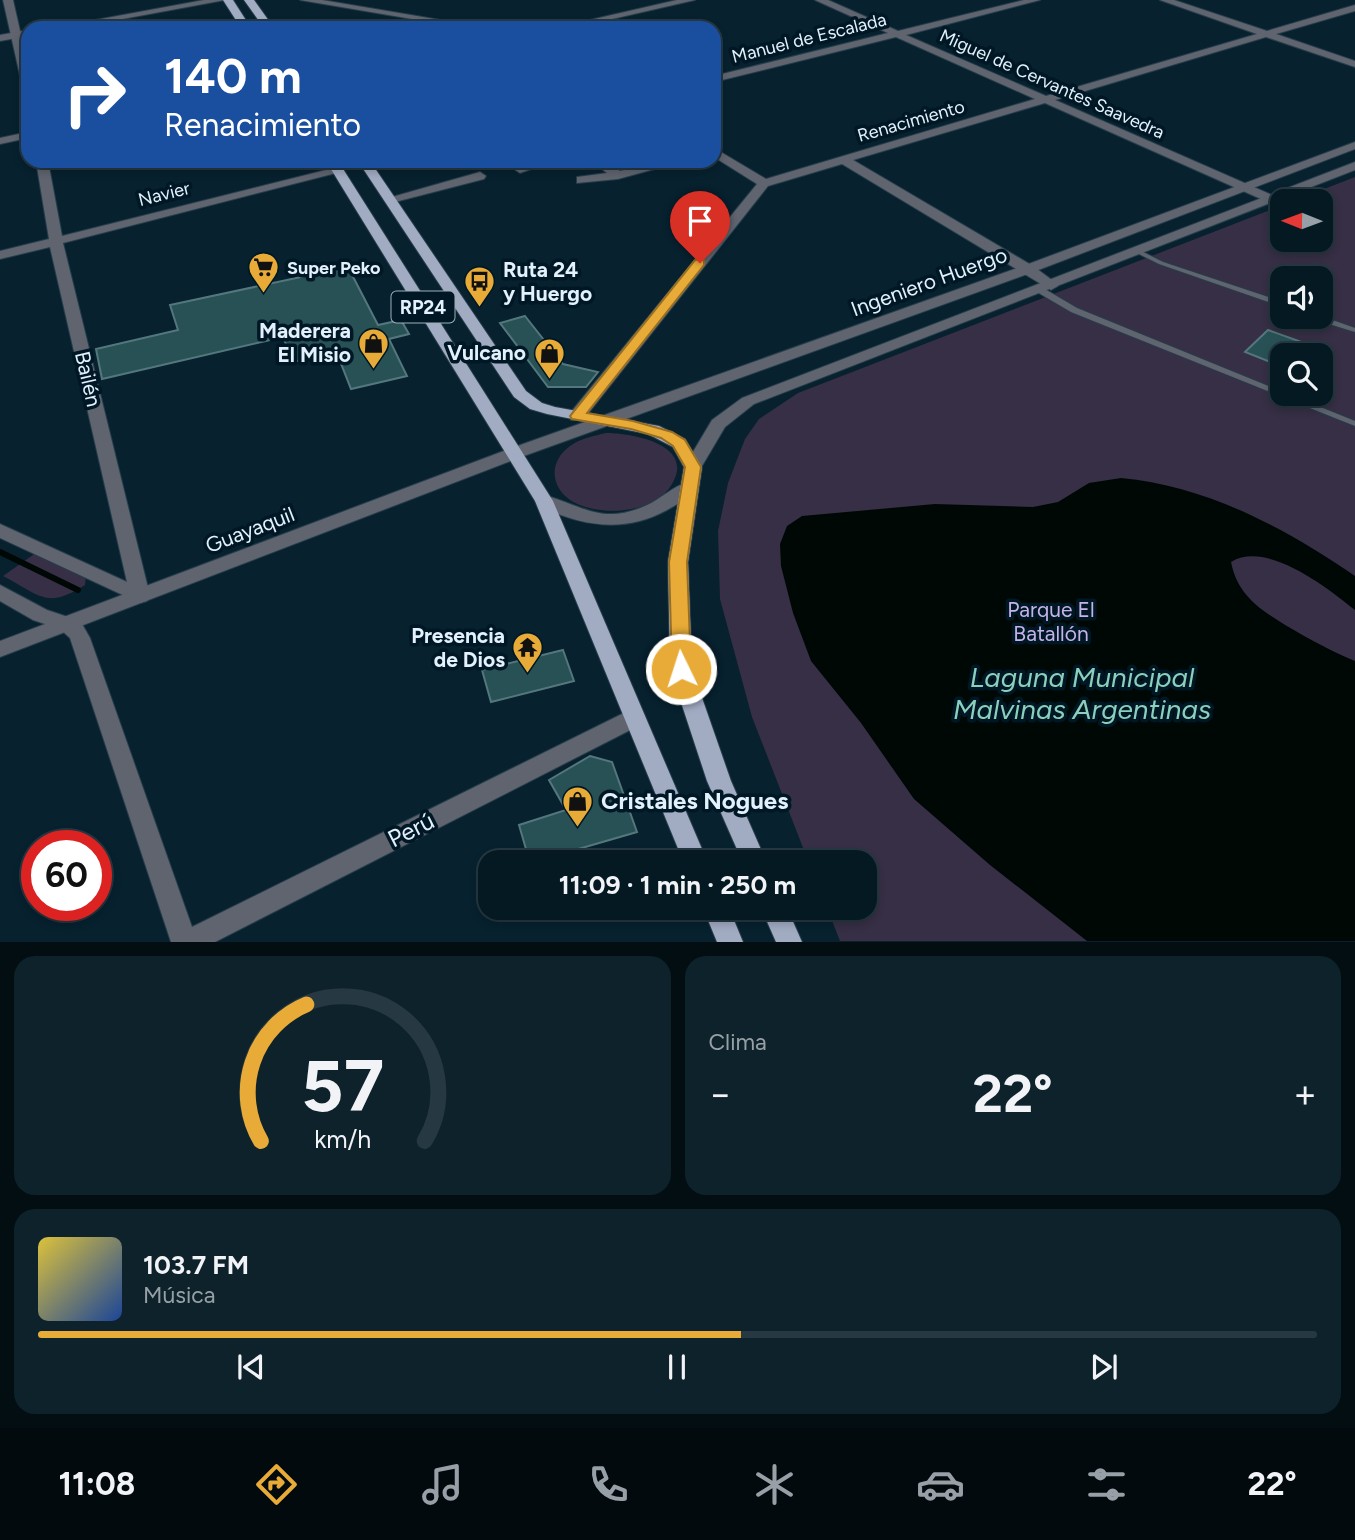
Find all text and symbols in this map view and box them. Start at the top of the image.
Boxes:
street label: Manuel de Escalada [729,8,889,68]
street label: Miguel de Cervantes Saavedra [936,24,1168,144]
text: 140 m [164,46,302,105]
icon: right [49,49,140,140]
street label: Renacimiento [855,95,967,147]
text: Renacimiento [164,106,361,144]
street label: Navier [136,177,192,211]
north arrow [1270,189,1334,252]
map controls [1270,189,1333,406]
pin [670,191,730,263]
icon: arrive [681,202,719,240]
street label: Ingeniero Huergo [847,242,1010,321]
supermarket icon: Super Peko [247,251,281,295]
place label: Super Peko [287,257,380,279]
place label: Ruta 24 y Huergo [503,257,592,306]
bus stop icon: Ruta 24 y Huergo [463,265,497,309]
button: sound [1270,266,1333,329]
road number: RP24 [392,292,454,322]
place label: Maderera El Misio [259,318,351,367]
shop icon: Maderera El Misio [357,326,391,370]
shop icon: Vulcano [532,336,566,380]
place label: Vulcano [447,340,526,365]
button: search [1270,343,1333,406]
street label: Bailén [70,349,107,409]
street label: Guayaquil [202,501,298,558]
park label: Parque El Batallón [1007,597,1095,646]
place label: Presencia de Dios [411,623,505,672]
temple icon: Presencia de Dios [511,631,545,675]
position arrow [644,632,718,706]
water label: Laguna Municipal Malvinas Argentinas [953,660,1211,726]
shop icon: Cristales Nogues [561,784,595,828]
place label: Cristales Nogues [601,786,788,815]
street label: Perú [383,806,439,853]
speed limit sign: 60 [21,830,112,921]
text: 11:09 · 1 min · 250 m [559,869,796,901]
text: Clima [709,1028,767,1056]
text: 57 [301,1043,384,1130]
text: 22° [973,1063,1053,1125]
text: − [709,1071,732,1117]
text: + [1293,1071,1317,1117]
text: km/h [314,1124,371,1154]
text: 103.7 FM [143,1249,249,1281]
text: Música [143,1281,216,1309]
icon: previous [232,1348,270,1386]
icon: pause [658,1348,696,1386]
icon: next [1085,1348,1123,1386]
icon: directions [252,1460,301,1509]
icon: music [418,1460,467,1509]
icon: phone [584,1460,633,1509]
icon: climate [750,1460,799,1509]
icon: car [916,1460,965,1509]
icon: filters [1082,1460,1131,1509]
text: 11:08 [58,1465,135,1503]
text: 22° [1247,1465,1297,1503]

